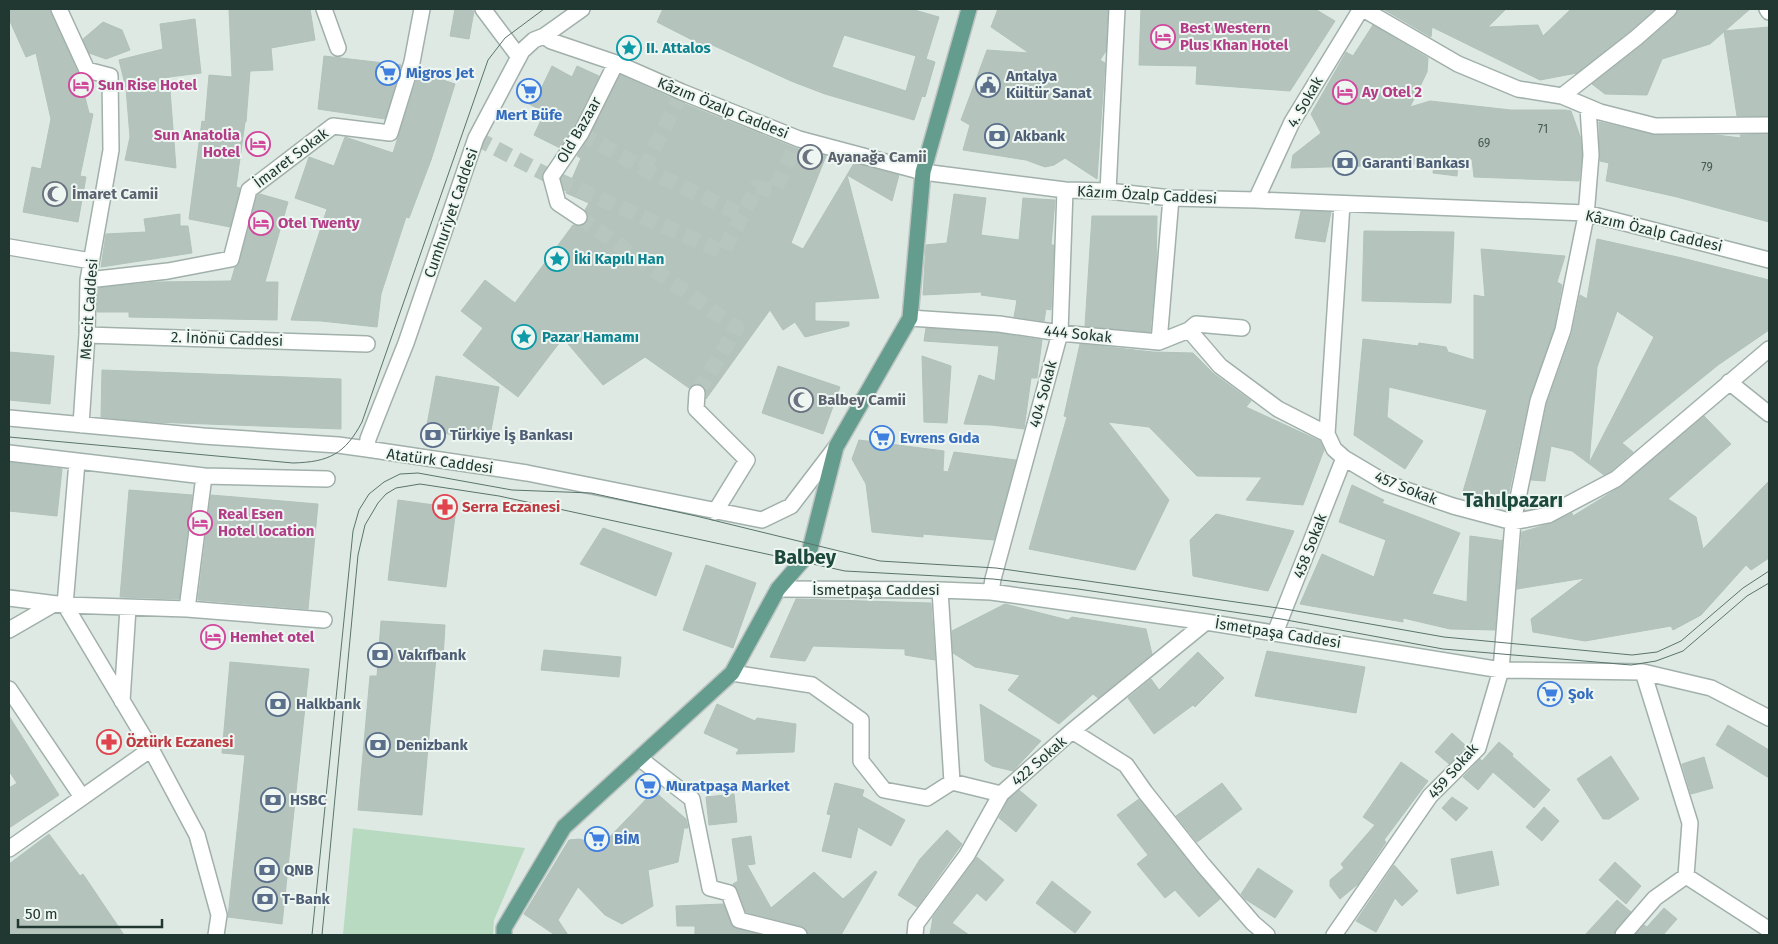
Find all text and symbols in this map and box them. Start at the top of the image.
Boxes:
place label: Best Western Plus Khan Hotel [1180,19,1289,54]
hotel icon: Best Western Plus Khan Hotel [1150,24,1176,50]
place icon: II. Attalos [616,35,642,61]
place label: II. Attalos [646,39,711,57]
supermarket icon: Migros Jet [375,60,401,86]
place label: Migros Jet [406,64,474,82]
place label: Antalya Kültür Sanat [1005,67,1092,102]
hotel icon: Sun Rise Hotel [68,72,94,98]
public building icon: Antalya Kültür Sanat [975,72,1001,98]
street label: Kâzım Özalp Caddesi [655,73,791,143]
street label: 4. Sokak [1283,73,1327,131]
place label: Sun Rise Hotel [98,76,197,94]
supermarket icon: Mert Büfe [516,78,542,104]
hotel icon: Ay Otel 2 [1332,79,1358,105]
place label: Ay Otel 2 [1361,83,1422,101]
street label: Old Bazaar [553,94,605,166]
place label: Mert Büfe [496,106,562,124]
house number: 71 [1538,122,1548,136]
bank icon: Akbank [984,123,1010,149]
street label: İmaret Sokak [250,124,332,192]
place label: Sun Anatolia Hotel [154,126,241,161]
place label: Akbank [1013,127,1066,145]
hotel icon: Sun Anatolia Hotel [245,131,271,157]
house number: 69 [1478,136,1490,150]
mosque icon: Ayanağa Camii [797,144,823,170]
street label: Cumhuriyet Caddesi [420,146,482,280]
place label: Ayanağa Camii [827,148,927,166]
bank icon: Garanti Bankası [1332,150,1358,176]
place label: Garanti Bankası [1362,154,1470,172]
house number: 79 [1701,160,1713,174]
mosque icon: İmaret Camii [42,181,68,207]
street label: Kâzım Özalp Caddesi [1077,182,1217,208]
place label: İmaret Camii [72,185,158,203]
street label: Kâzım Özalp Caddesi [1584,206,1724,256]
hotel icon: Otel Twenty [248,210,274,236]
place label: Otel Twenty [278,214,360,232]
place icon: İki Kapılı Han [544,246,570,272]
place label: İki Kapılı Han [574,250,664,268]
street label: Mescit Caddesi [76,258,102,360]
street label: 444 Sokak [1043,321,1113,347]
place icon: Pazar Hamamı [511,324,537,350]
street label: 2. İnönü Caddesi [171,328,283,350]
place label: Pazar Hamamı [542,328,639,346]
street label: 404 Sokak [1025,358,1061,429]
mosque icon: Balbey Camii [788,387,814,413]
place label: Balbey Camii [818,391,906,409]
bank icon: Türkiye İş Bankası [420,422,446,448]
supermarket icon: Evrens Gıda [869,425,895,451]
place label: Türkiye İş Bankası [450,426,573,445]
place label: Evrens Gıda [900,429,980,447]
street label: Atatürk Caddesi [386,445,494,477]
street label: 457 Sokak [1372,467,1440,509]
district label: Tahılpazarı [1463,488,1563,512]
pharmacy icon: Serra Eczanesi [432,494,458,520]
place label: Serra Eczanesi [462,498,560,516]
place label: Real Esen Hotel location [218,505,314,540]
hotel icon: Real Esen Hotel location [187,510,213,536]
street label: 458 Sokak [1289,511,1331,581]
district label: Balbey [774,545,837,569]
street label: İsmetpaşa Caddesi [812,581,940,599]
street label: İsmetpaşa Caddesi [1214,614,1342,652]
hotel icon: Hemhet otel [200,624,226,650]
place label: Hemhet otel [230,628,315,646]
bank icon: Vakıfbank [367,642,393,668]
place label: Vakıfbank [397,646,467,664]
supermarket icon: Şok [1537,681,1563,707]
place label: Şok [1568,685,1594,704]
bank icon: Halkbank [265,691,291,717]
place label: Halkbank [296,695,361,713]
pharmacy icon: Öztürk Eczanesi [96,729,122,755]
bank icon: Denizbank [365,732,391,758]
street label: 422 Sokak [1008,732,1070,790]
place label: Öztürk Eczanesi [126,733,233,751]
place label: Denizbank [396,736,468,754]
street label: 459 Sokak [1424,739,1482,802]
supermarket icon: Muratpaşa Market [635,773,661,799]
place label: Muratpaşa Market [666,777,790,796]
bank icon: HSBC [260,787,286,813]
place label: HSBC [290,791,327,809]
supermarket icon: BİM [584,826,610,852]
place label: BİM [614,830,640,848]
bank icon: QNB [254,857,280,883]
place label: QNB [284,861,314,879]
bank icon: T-Bank [252,886,278,912]
place label: T-Bank [282,890,331,908]
scale bar [18,896,161,928]
text: 50 m [25,905,58,923]

